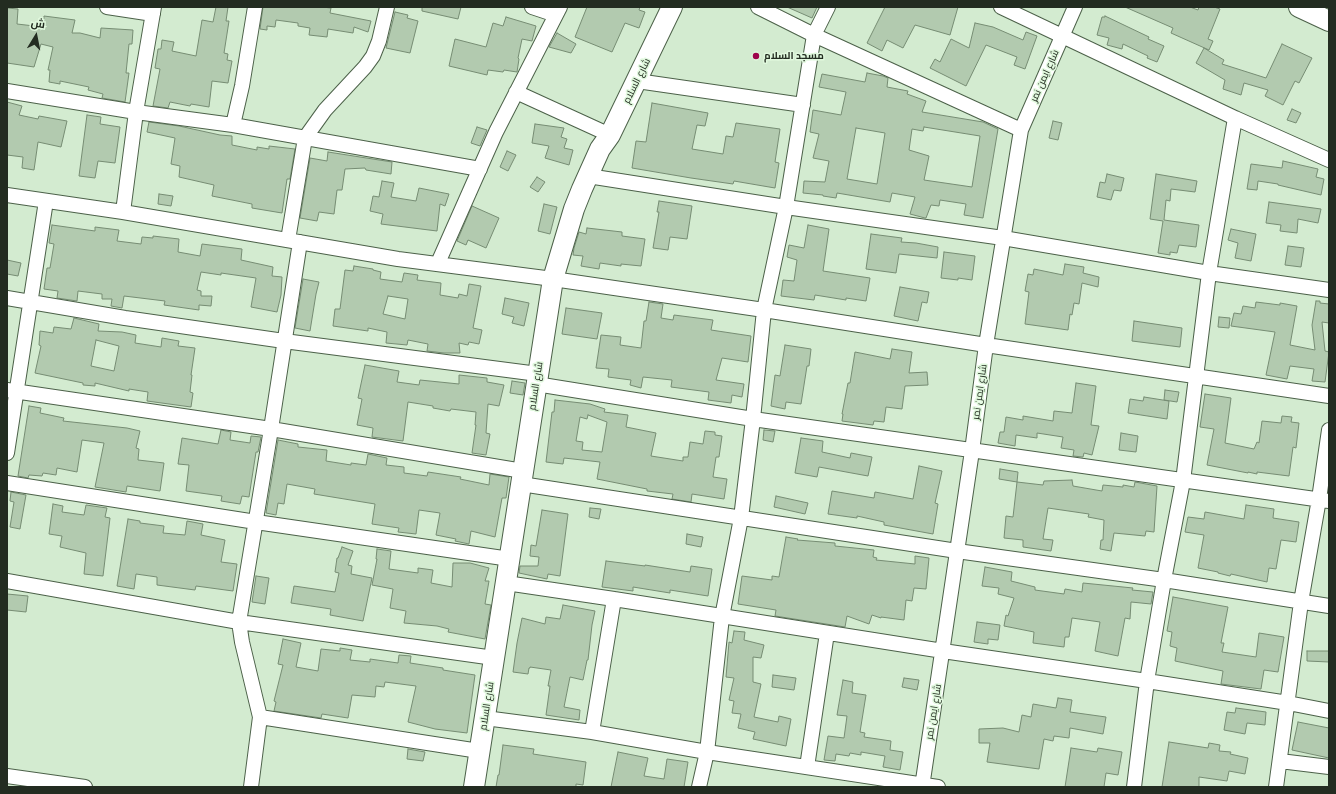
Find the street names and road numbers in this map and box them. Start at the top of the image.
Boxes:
street label: شارع ايمن نمر [1028,48,1062,104]
street label: شارع السلام [621,56,653,106]
street label: شارع السلام [526,361,546,411]
street label: شارع ايمن نمر [970,363,990,421]
street label: شارع السلام [477,681,497,731]
street label: شارع ايمن نمر [924,683,944,741]

